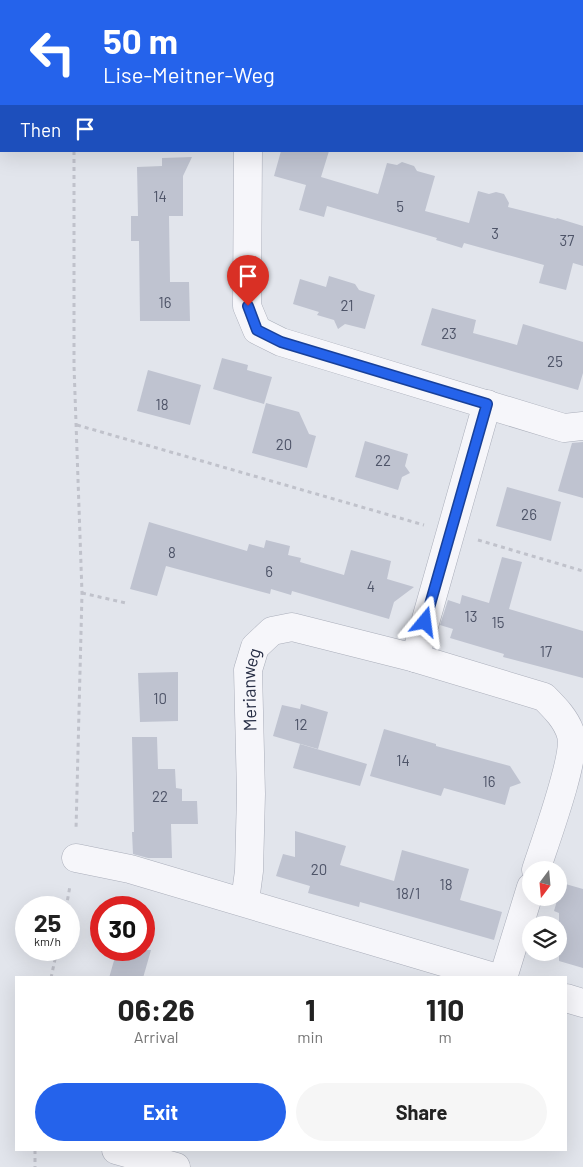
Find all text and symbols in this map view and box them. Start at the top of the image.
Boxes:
text: 50 m [103,19,178,61]
icon: left [20,20,85,85]
text: Lise-Meitner-Weg [103,61,275,87]
icon: arrive [71,115,99,143]
text: Then [20,118,61,141]
house number: 14 [153,187,167,205]
house number: 5 [396,197,404,215]
house number: 3 [491,224,499,242]
house number: 37 [560,231,574,249]
pin [227,255,269,306]
icon: arrive [234,262,262,290]
house number: 16 [159,293,171,311]
house number: 21 [340,296,354,314]
house number: 23 [441,324,457,342]
house number: 25 [547,352,563,370]
house number: 18 [155,395,169,413]
house number: 20 [276,435,292,453]
house number: 22 [375,451,391,469]
house number: 26 [521,505,537,523]
house number: 8 [168,543,176,561]
house number: 6 [265,562,273,580]
house number: 4 [367,577,375,595]
position arrow [398,595,450,647]
house number: 13 [465,607,477,625]
house number: 15 [492,613,504,631]
house number: 17 [540,642,552,660]
street label: Merianweg [237,645,265,732]
house number: 10 [153,689,167,707]
house number: 12 [294,715,308,733]
house number: 14 [396,751,410,769]
house number: 16 [483,772,495,790]
house number: 22 [152,787,168,805]
house number: 20 [311,860,327,878]
north arrow [522,861,568,906]
map controls [522,861,567,961]
house number: 18 [439,875,453,893]
house number: 18/1 [396,884,420,902]
speed limit sign: 30 [90,896,155,961]
text: 25 [34,907,61,937]
button: layers [522,916,567,961]
text: km/h [34,934,61,948]
text: 06:26 [118,991,195,1027]
text: 1 [305,991,316,1027]
text: 110 [426,991,464,1027]
text: Arrival [134,1027,179,1046]
text: min [297,1027,323,1046]
text: m [438,1027,452,1046]
button: Exit [35,1083,286,1141]
button: Share [296,1083,547,1141]

